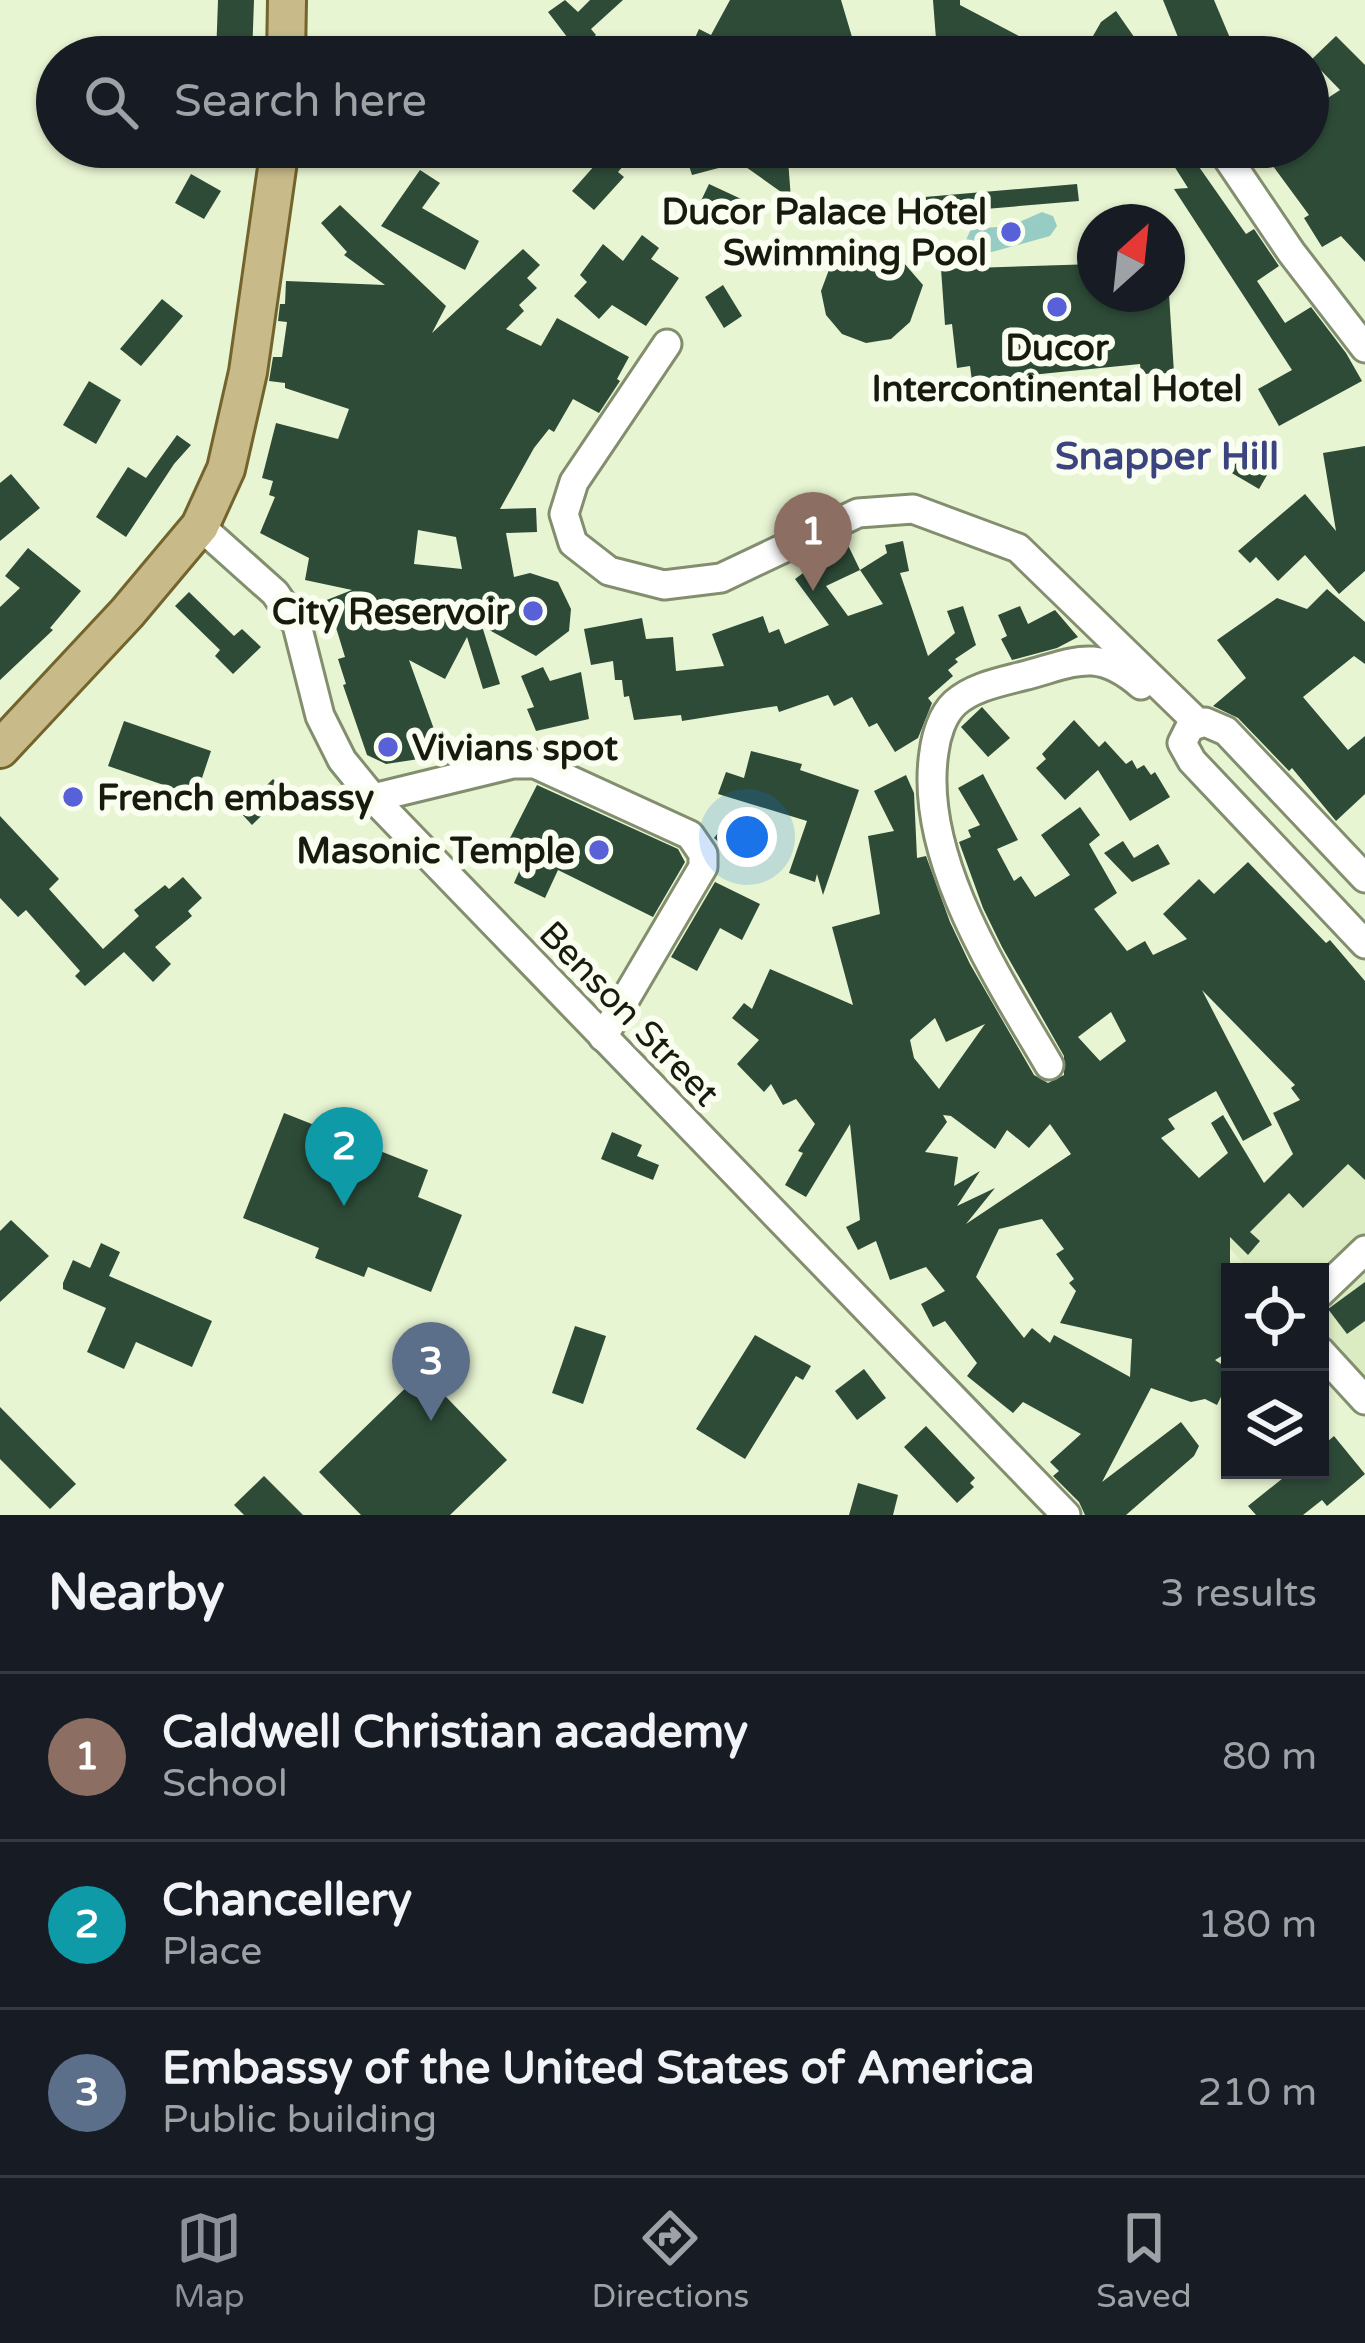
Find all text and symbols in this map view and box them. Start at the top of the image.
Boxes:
search box [36,36,1329,168]
icon: search [78,69,144,135]
text: Search here [174,75,427,129]
place label: Ducor Palace Hotel Swimming Pool [662,191,987,275]
north arrow [1077,204,1185,312]
marker: Ducor Palace Hotel Swimming Pool [998,219,1024,245]
marker: Ducor Intercontinental Hotel [1044,294,1070,320]
place label: Ducor Intercontinental Hotel [871,327,1243,411]
district label: Snapper Hill [1055,433,1279,480]
pin: 1 [774,492,852,591]
place label: City Reservoir [272,591,510,634]
marker: City Reservoir [520,598,546,624]
place label: Vivians spot [412,727,618,770]
marker: Vivians spot [375,734,401,760]
place label: French embassy [97,777,374,820]
marker: French embassy [60,784,86,810]
your location [717,807,777,867]
place label: Masonic Temple [296,830,575,873]
marker: Masonic Temple [586,837,612,863]
street label: Benson Street [530,913,728,1115]
pin: 2 [305,1107,383,1206]
map controls [1221,1263,1329,1479]
button: locate [1221,1263,1329,1371]
pin: 3 [392,1322,470,1421]
button: layers [1221,1371,1329,1479]
text: Nearby [48,1562,225,1624]
text: 3 results [1160,1570,1317,1617]
text: Caldwell Christian academy [162,1706,748,1760]
text: 1 [75,1733,99,1780]
text: 80 m [1222,1733,1317,1780]
text: School [162,1760,288,1807]
text: Chancellery [162,1874,412,1928]
text: 2 [75,1901,99,1948]
text: 180 m [1198,1901,1317,1948]
text: Place [162,1928,262,1975]
text: Embassy of the United States of America [162,2042,1035,2096]
text: 3 [75,2069,99,2116]
text: 210 m [1198,2069,1317,2116]
text: Public building [162,2096,437,2143]
tab: Map [173,2205,245,2316]
tab: Directions [591,2205,749,2316]
tab: Saved [1096,2205,1192,2316]

